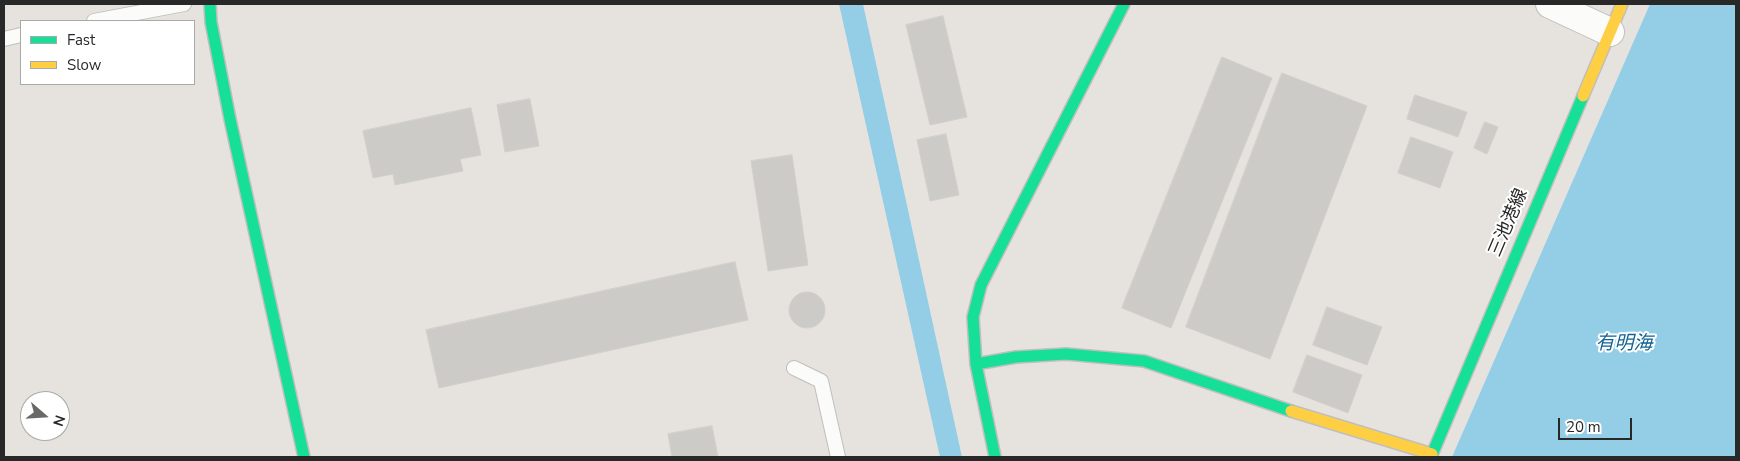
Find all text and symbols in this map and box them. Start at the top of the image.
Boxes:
legend [20,20,195,85]
text: Fast [67,30,95,50]
text: Slow [67,55,101,75]
street label: 三池港線 [1485,186,1533,260]
water label: 有明海 [1596,333,1652,355]
north arrow [20,391,70,441]
scale bar [1560,408,1634,440]
text: N [48,413,69,429]
text: 20 m [1566,417,1601,437]

